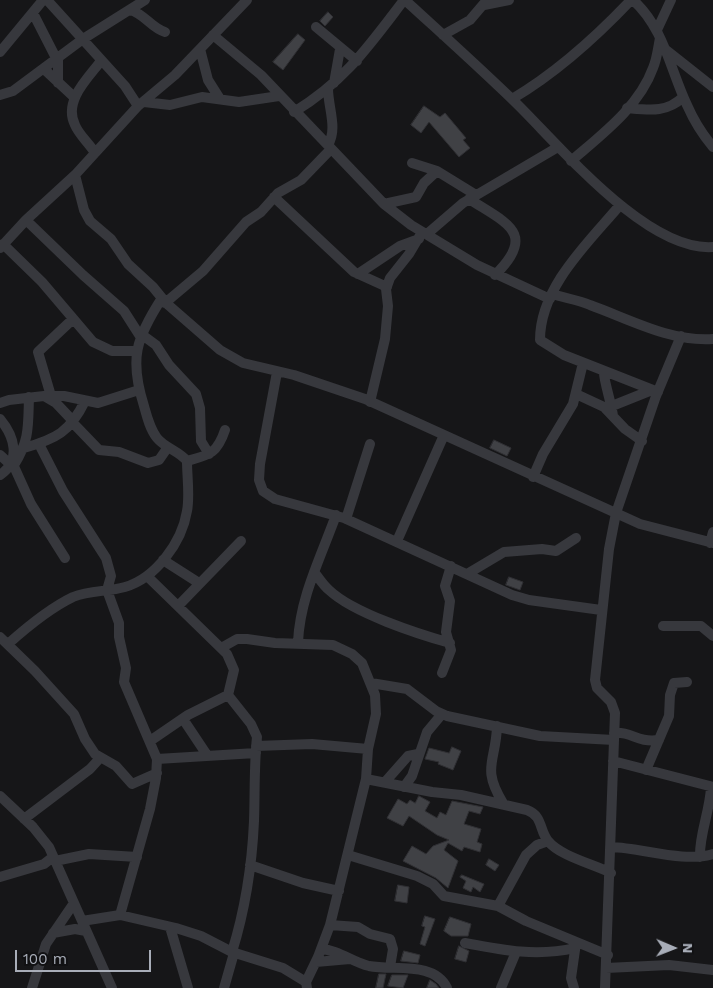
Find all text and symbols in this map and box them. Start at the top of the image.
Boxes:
north arrow [648,923,698,973]
scale bar [18,940,154,972]
text: N [680,943,696,954]
text: 100 m [23,950,67,968]

